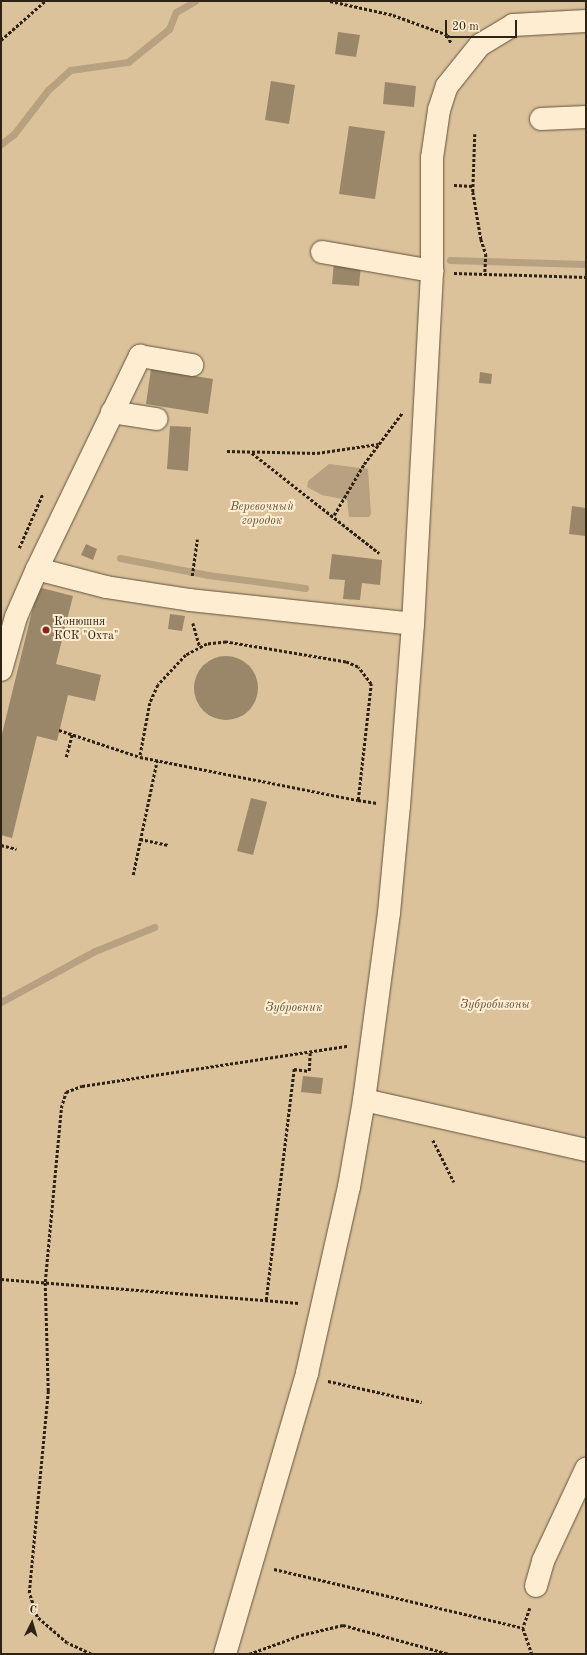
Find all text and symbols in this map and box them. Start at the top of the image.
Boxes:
scale bar [447,12,519,38]
text: 20 m [452,21,479,33]
park label: Веревочный городок [230,501,294,529]
place label: Конюшня КСК "Охта" [54,616,119,644]
marker: Конюшня КСК "Охта" [41,625,51,635]
park label: Зубробизоны [460,999,530,1013]
park label: Зубровник [266,1002,322,1016]
north arrow [12,1603,52,1643]
text: С [29,1605,37,1616]

